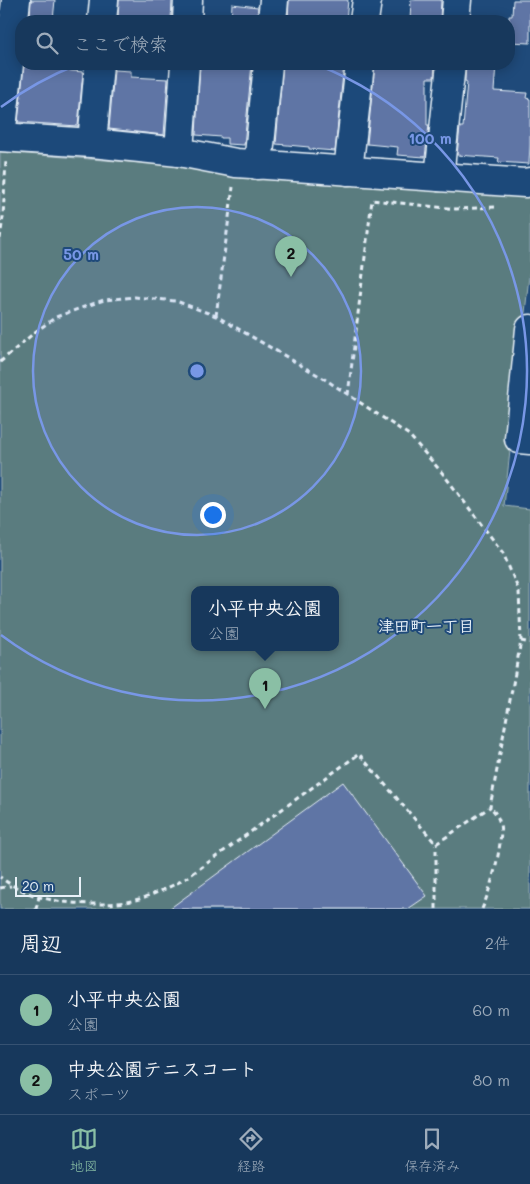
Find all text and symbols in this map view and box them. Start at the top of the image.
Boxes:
search box [15,15,515,70]
icon: search [33,29,61,57]
text: ここで検索 [73,31,168,56]
text: 100 m [408,128,452,148]
pin: 2 [275,236,307,277]
text: 50 m [63,244,99,264]
centre of rings [188,362,206,380]
your location [200,502,226,528]
popup [191,586,339,651]
text: 小平中央公園 [208,595,322,620]
district label: 津田町一丁目 [378,615,474,636]
text: 公園 [208,622,240,643]
pin: 1 [249,668,281,709]
scale bar [15,874,81,897]
text: 20 m [22,876,54,895]
text: 周辺 [20,929,62,956]
text: 2件 [485,932,510,953]
text: 小平中央公園 [67,986,181,1011]
text: 1 [32,999,40,1020]
text: 60 m [473,999,510,1020]
text: 公園 [67,1013,99,1034]
text: 中央公園テニスコート [67,1056,257,1081]
text: 2 [32,1069,40,1090]
text: 80 m [473,1069,510,1090]
text: スポーツ [67,1083,131,1104]
tab: 地図 [70,1125,98,1175]
tab: 経路 [237,1125,265,1175]
tab: 保存済み [404,1125,460,1175]

